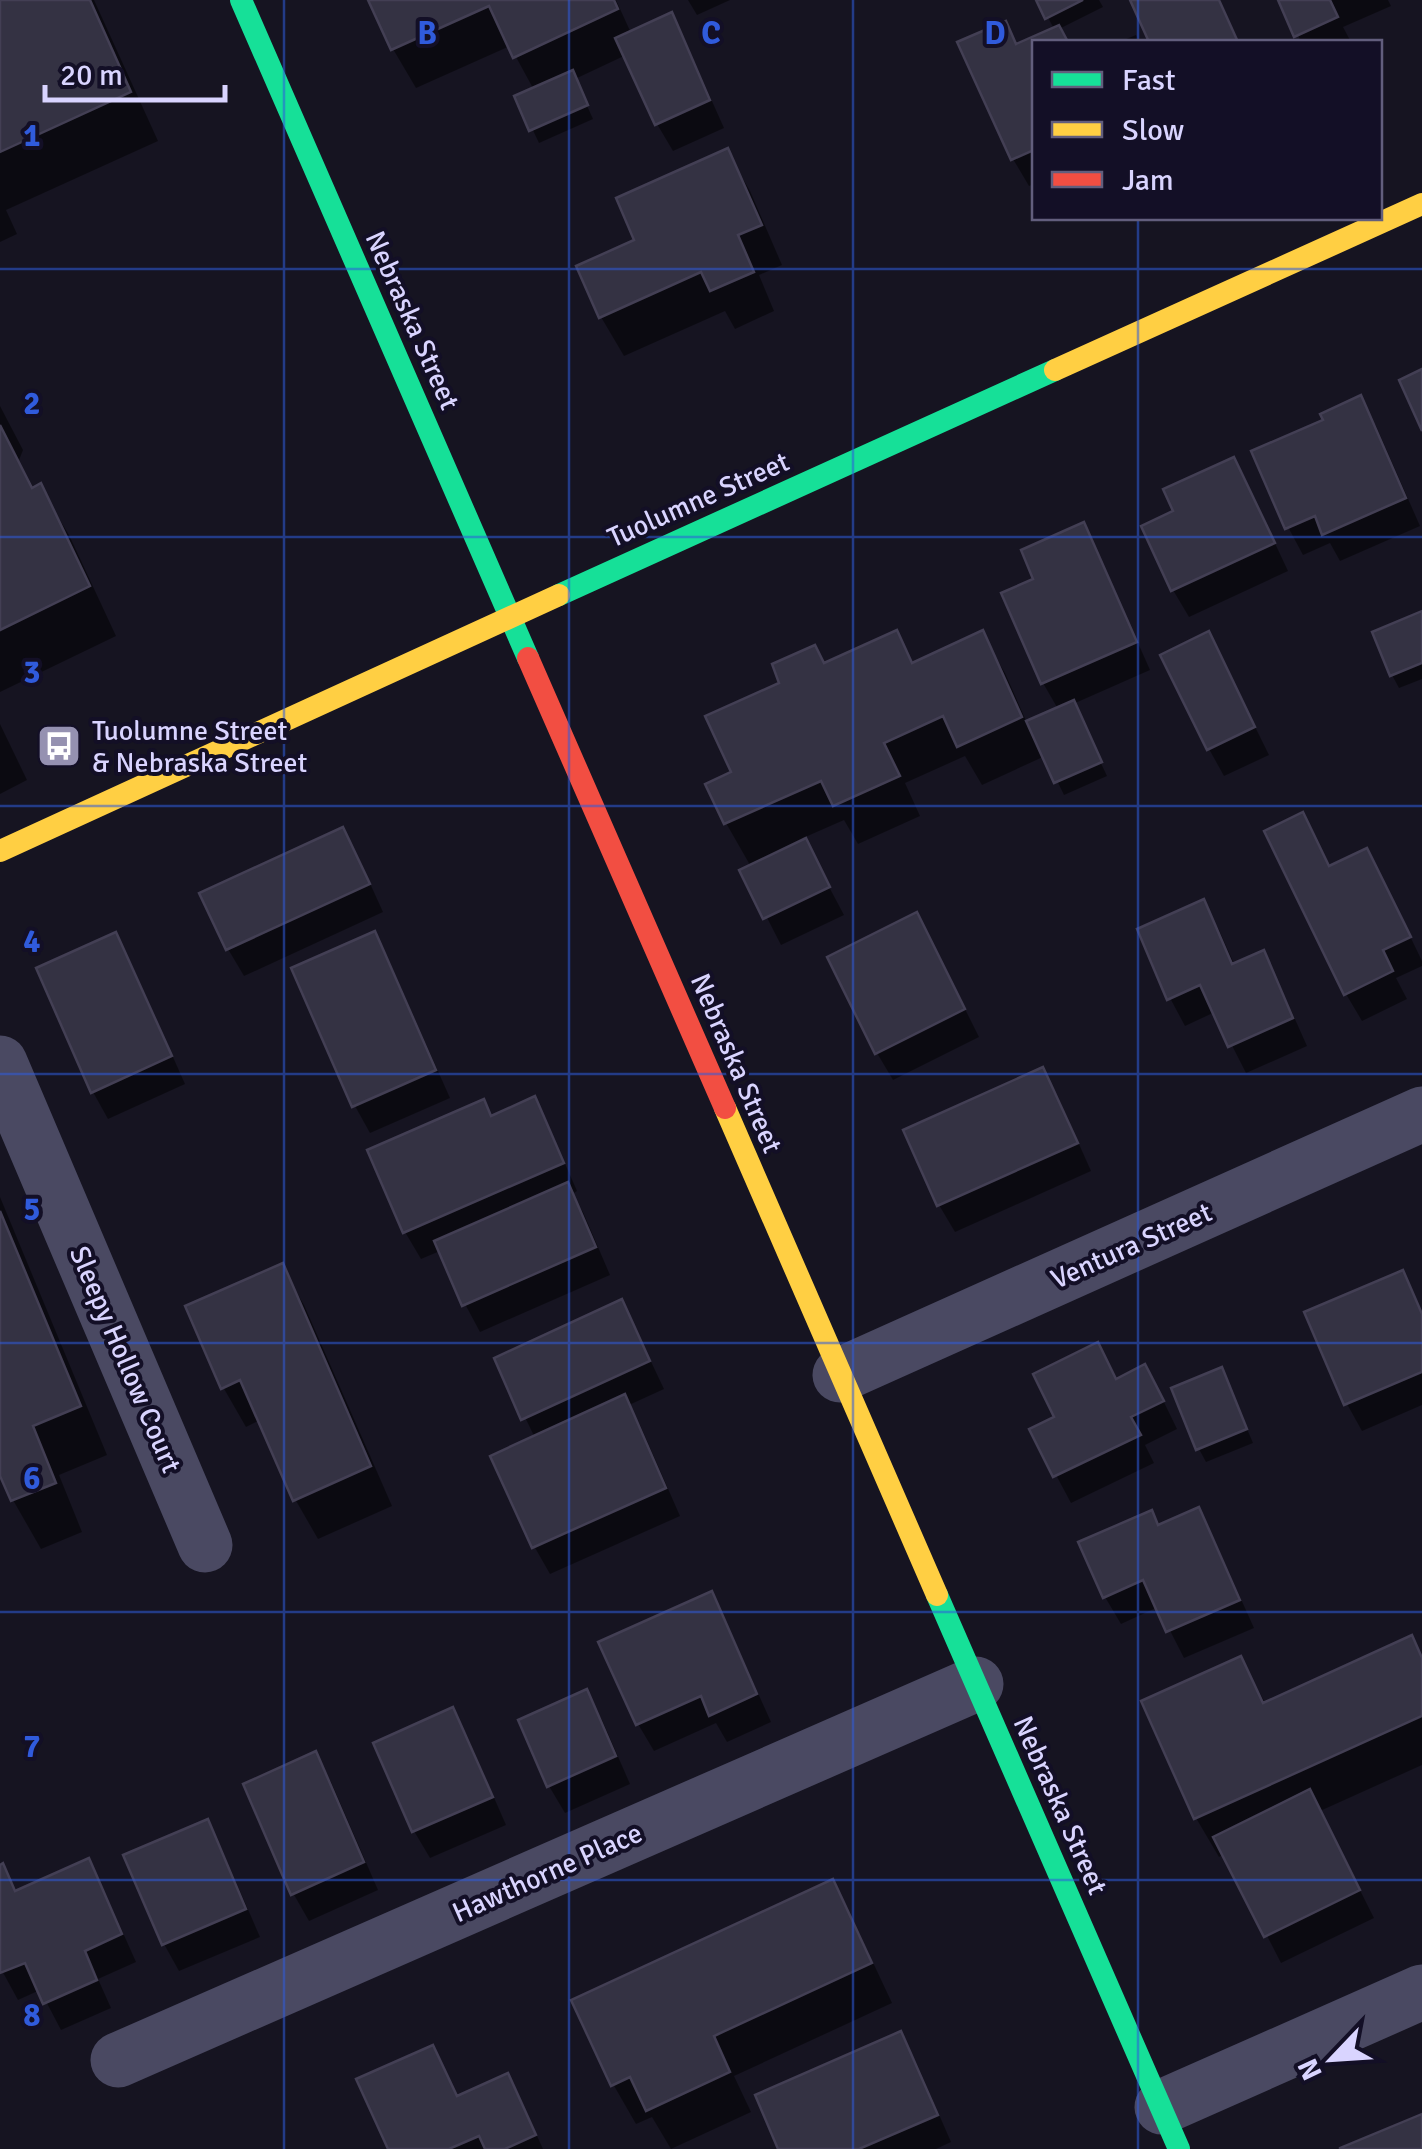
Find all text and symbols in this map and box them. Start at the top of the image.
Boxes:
text: B [417,14,437,53]
text: C [701,14,721,53]
text: D [984,14,1006,53]
scale bar [45,40,225,102]
legend [1032,40,1382,220]
text: 20 m [60,57,123,94]
text: Fast [1122,62,1175,99]
text: Slow [1122,112,1184,149]
text: 1 [23,116,41,155]
text: Jam [1122,162,1174,199]
street label: Nebraska Street [358,226,467,415]
text: 2 [23,384,41,423]
street label: Tuolumne Street [602,445,795,555]
text: 3 [23,653,41,692]
place label: Tuolumne Street & Nebraska Street [92,714,307,780]
bus stop icon: Tuolumne Street & Nebraska Street [36,723,82,769]
text: 4 [23,922,41,961]
street label: Nebraska Street [683,969,789,1158]
text: 5 [23,1190,41,1229]
street label: Ventura Street [1046,1195,1217,1297]
street label: Sleepy Hollow Court [62,1241,188,1478]
text: 6 [23,1459,41,1498]
street label: Nebraska Street [1006,1711,1115,1900]
text: 7 [23,1727,41,1766]
street label: Hawthorne Place [447,1816,648,1930]
text: 8 [23,1996,41,2035]
north arrow [1282,2009,1382,2109]
text: N [1291,2053,1330,2085]

